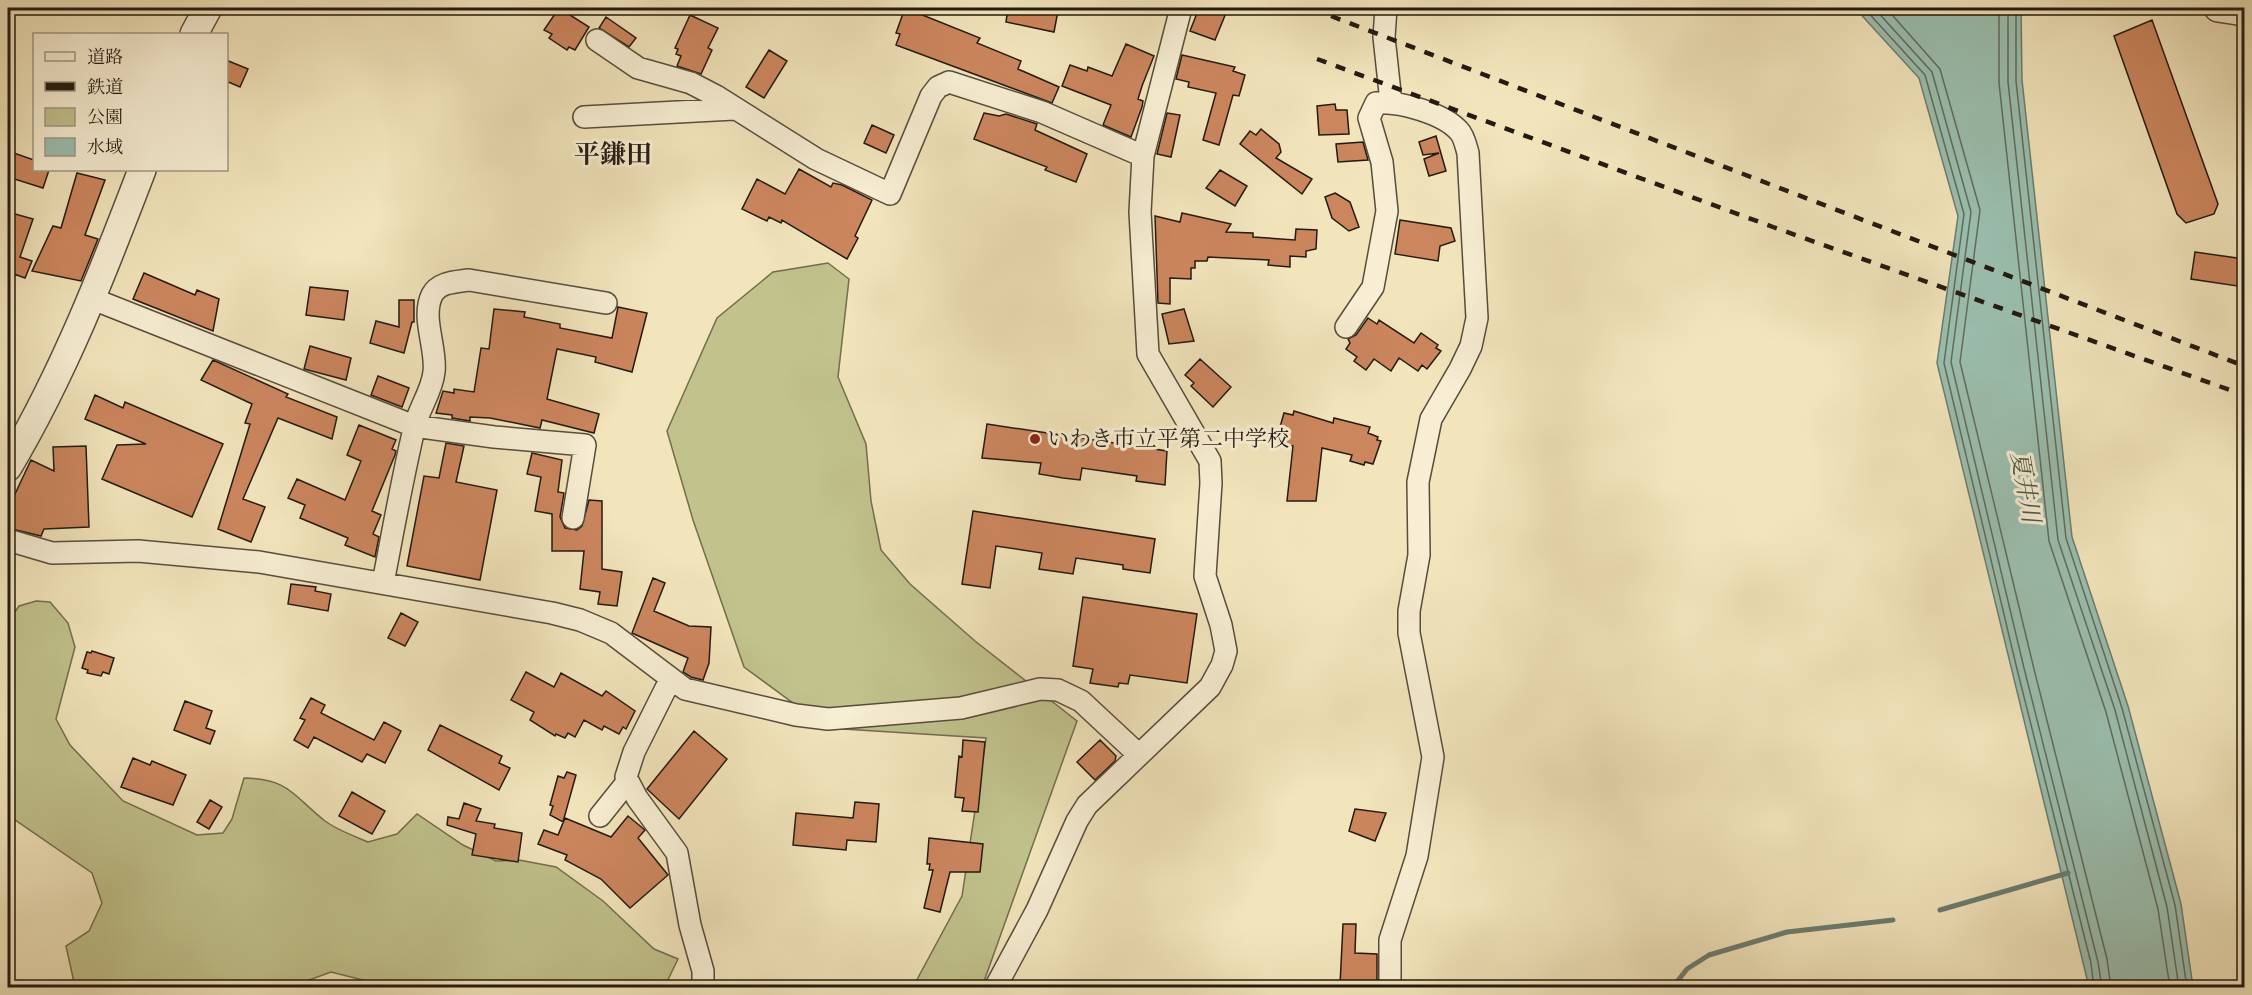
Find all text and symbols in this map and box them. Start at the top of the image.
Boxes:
legend [33,33,228,171]
text: 道路 [87,46,123,69]
text: 鉄道 [87,76,123,99]
text: 公園 [87,106,123,129]
text: 水域 [87,136,123,159]
district label: 平鎌田 [574,139,652,171]
place label: いわき市立平第二中学校 [1047,425,1289,453]
marker: いわき市立平第二中学校 [1028,432,1042,446]
water label: 夏井川 [2003,449,2047,528]

